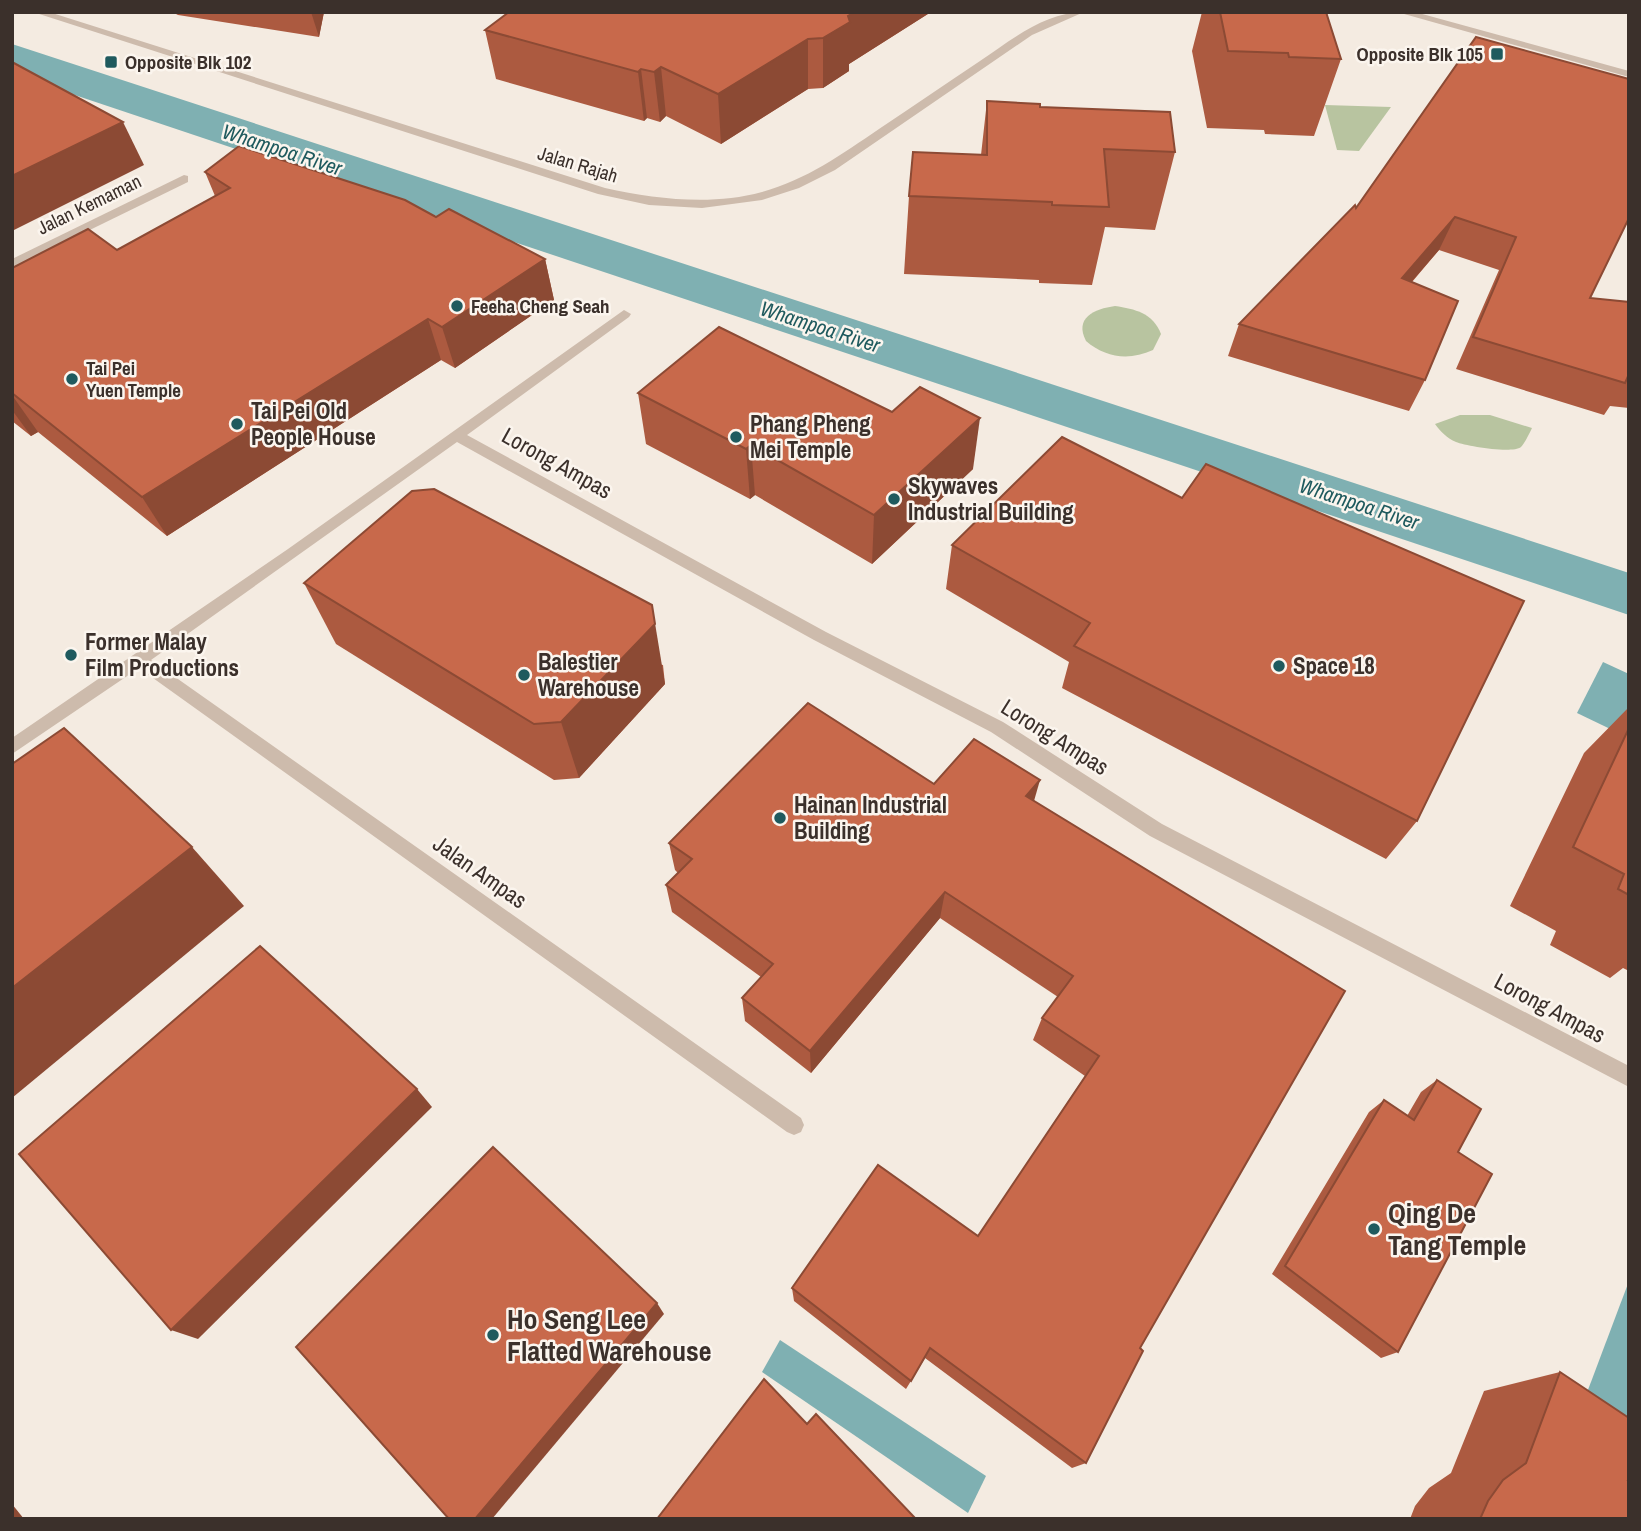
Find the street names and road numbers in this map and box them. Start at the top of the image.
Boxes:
street label: Jalan Rajah [535,140,621,188]
street label: Jalan Kemaman [33,168,145,240]
street label: Lorong Ampas [497,420,618,506]
street label: Lorong Ampas [995,691,1115,782]
street label: Jalan Ampas [427,828,533,915]
street label: Lorong Ampas [1489,965,1611,1050]

